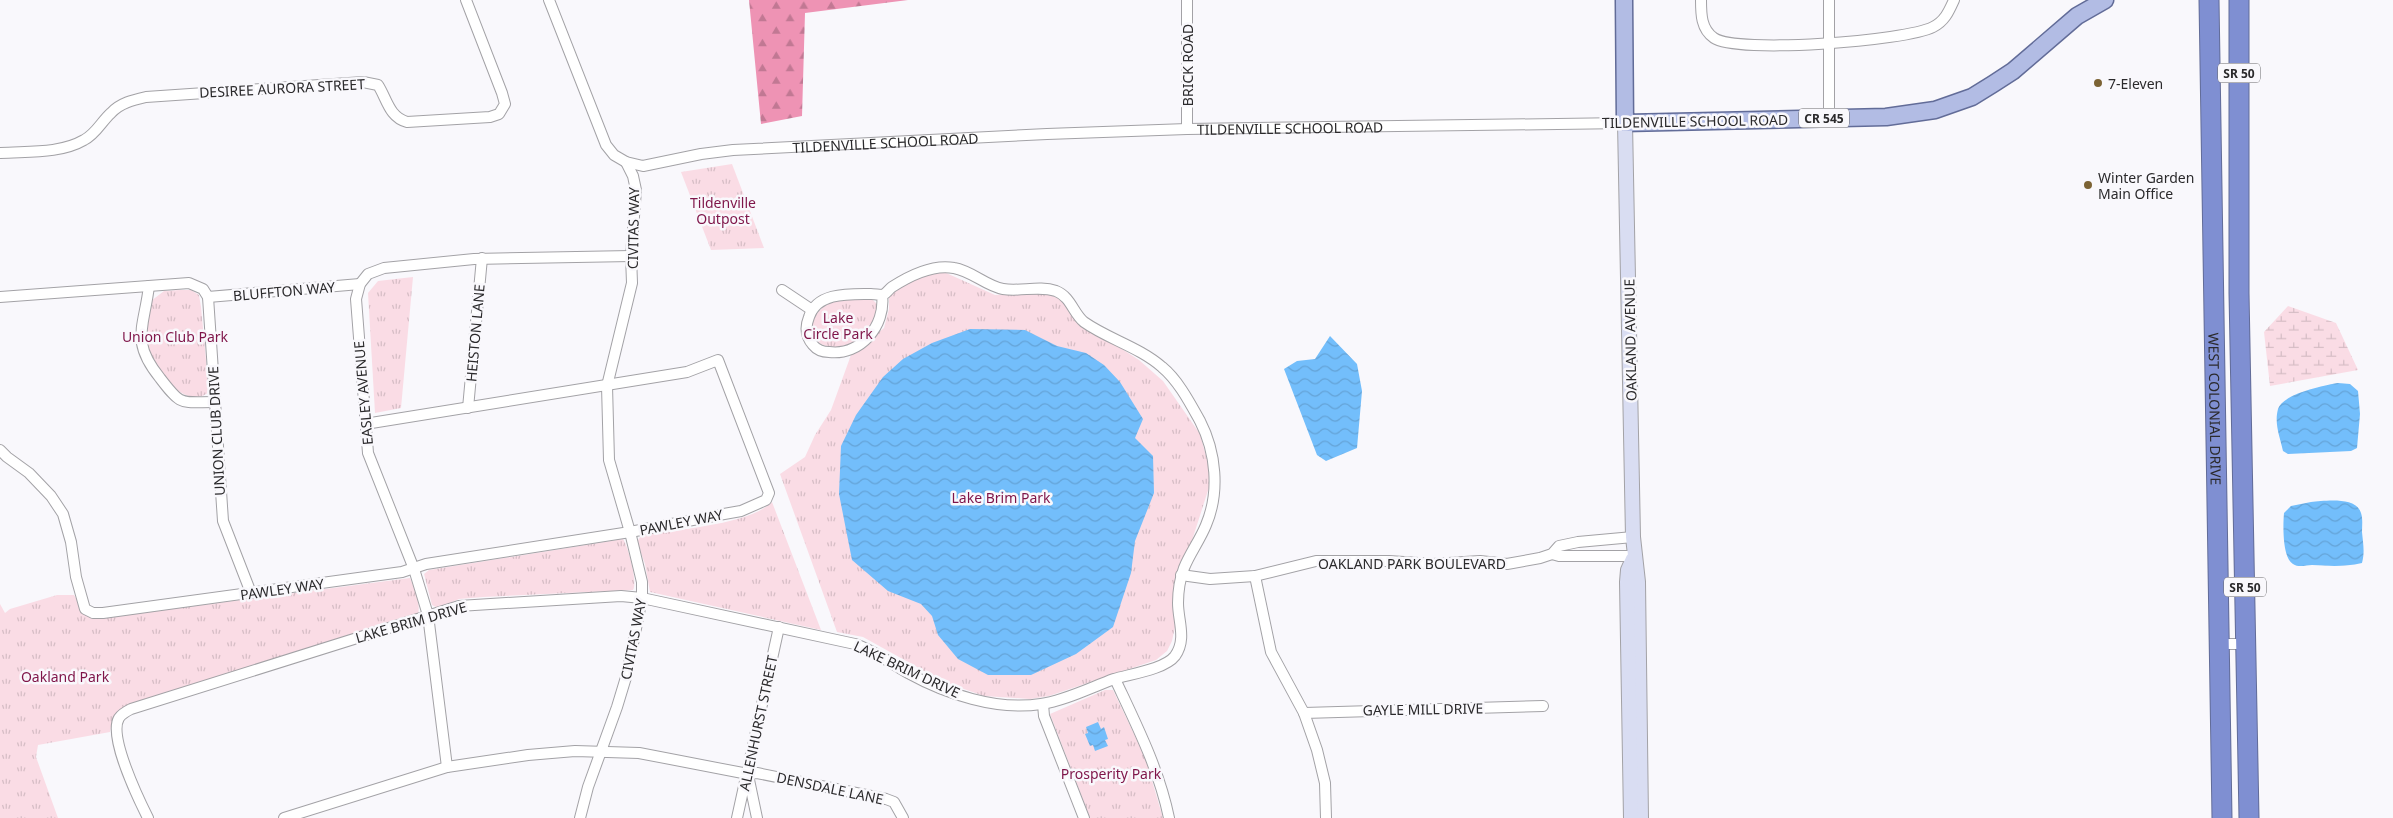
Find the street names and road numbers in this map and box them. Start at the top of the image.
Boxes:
street label: BRICK ROAD [1178,24,1197,106]
road number: SR 50 [2218,64,2260,82]
street label: DESIREE AURORA STREET [199,74,366,102]
road number: CR 545 [1799,109,1849,128]
street label: TILDENVILLE SCHOOL ROAD [1602,110,1788,132]
street label: TILDENVILLE SCHOOL ROAD [1197,117,1383,138]
street label: TILDENVILLE SCHOOL ROAD [792,128,979,156]
street label: CIVITAS WAY [623,187,643,269]
street label: BLUFFTON WAY [232,277,336,305]
street label: OAKLAND AVENUE [1619,279,1641,401]
street label: HEISTON LANE [461,283,489,383]
street label: WEST COLONIAL DRIVE [2205,332,2226,485]
street label: EASLEY AVENUE [349,340,377,446]
street label: UNION CLUB DRIVE [203,366,229,496]
street label: PAWLEY WAY [638,505,724,539]
street label: OAKLAND PARK BOULEVARD [1318,554,1506,573]
street label: PAWLEY WAY [239,574,325,604]
road number: SR 50 [2224,578,2266,596]
street label: LAKE BRIM DRIVE [353,597,469,647]
street label: CIVITAS WAY [616,597,650,681]
street label: LAKE BRIM DRIVE [851,636,963,702]
street label: ALLENHURST STREET [734,653,782,792]
street label: GAYLE MILL DRIVE [1363,698,1483,720]
street label: DENSDALE LANE [775,767,885,809]

